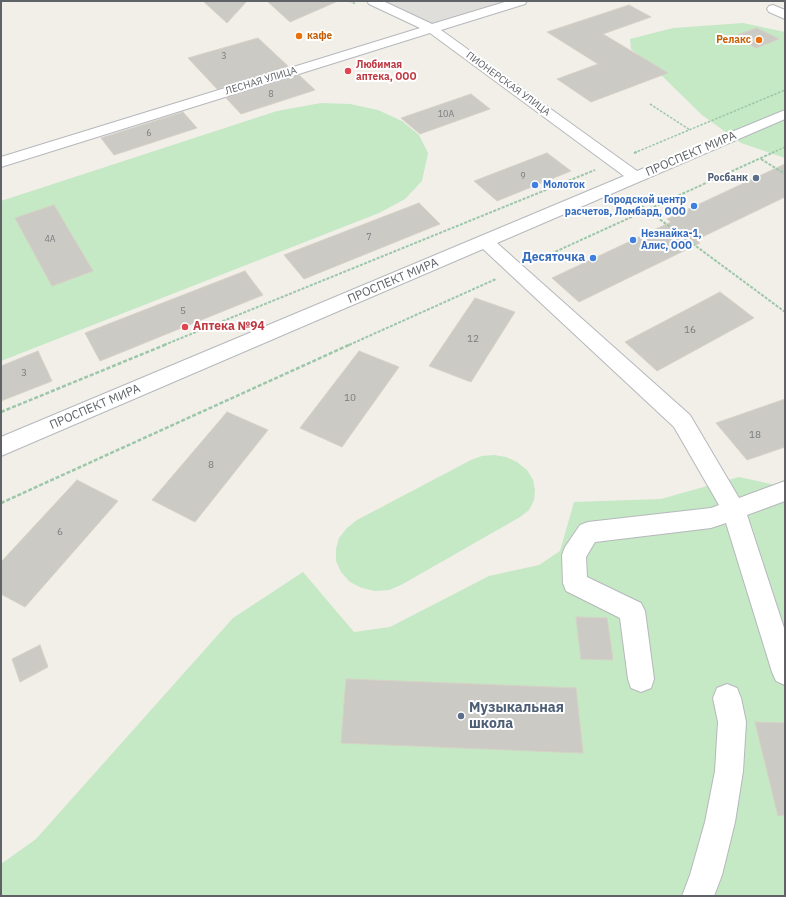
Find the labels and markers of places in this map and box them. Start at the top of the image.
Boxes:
place label: кафе [307,30,332,42]
marker: кафе [294,31,304,41]
place label: Релакс [716,34,751,46]
marker: Релакс [754,35,764,45]
place label: Любимая аптека, ООО [356,59,417,82]
marker: Любимая аптека, ООО [343,66,353,76]
place label: Росбанк [707,172,748,184]
marker: Росбанк [751,173,761,183]
place label: Молоток [543,179,585,191]
marker: Молоток [530,180,540,190]
place label: Городской центр расчетов, Ломбард, ООО [565,194,686,218]
marker: Городской центр расчетов, Ломбард, ООО [689,201,699,211]
place label: Незнайка-1, Алис, ООО [641,228,702,252]
marker: Незнайка-1, Алис, ООО [628,235,638,245]
place label: Десяточка [522,251,585,265]
marker: Десяточка [588,253,598,263]
place label: Аптека №94 [193,320,265,334]
marker: Аптека №94 [180,322,190,332]
place label: Музыкальная школа [469,700,564,732]
marker: Музыкальная школа [456,711,466,721]

